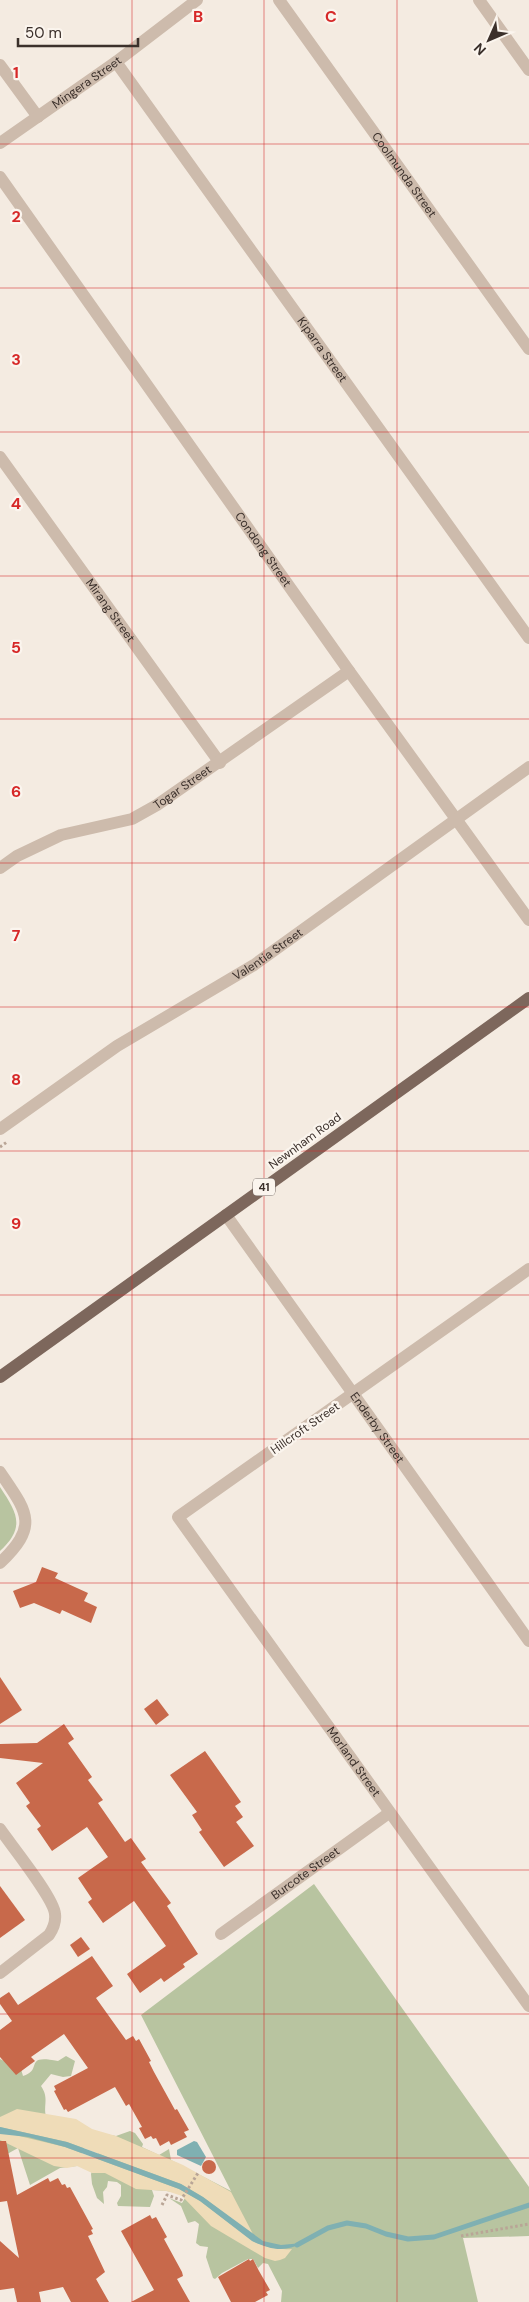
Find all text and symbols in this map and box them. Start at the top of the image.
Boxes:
text: B [193,6,203,27]
text: C [325,6,337,27]
scale bar [18,15,138,47]
north arrow [464,15,514,65]
text: 50 m [25,23,62,43]
text: N [470,39,490,59]
street label: Mingera Street [49,52,125,112]
text: 1 [13,62,19,83]
street label: Coolmunda Street [368,129,440,221]
text: 2 [11,206,21,227]
street label: Kiparra Street [293,314,351,386]
text: 3 [11,349,21,370]
text: 4 [11,493,21,514]
street label: Condong Street [231,509,295,590]
street label: Mirang Street [82,575,139,646]
text: 5 [11,637,21,658]
street label: Togar Street [150,761,215,813]
text: 6 [11,781,21,802]
street label: Valentia Street [230,924,306,984]
text: 7 [12,925,21,946]
text: 8 [11,1069,21,1090]
street label: Newnham Road [265,1109,345,1173]
road number: 41 [253,1178,275,1196]
text: 9 [11,1213,21,1234]
street label: Enderby Street [347,1389,408,1467]
street label: Hillcroft Street [267,1398,343,1458]
street label: Morland Street [323,1723,384,1800]
street label: Burcote Street [268,1843,343,1903]

